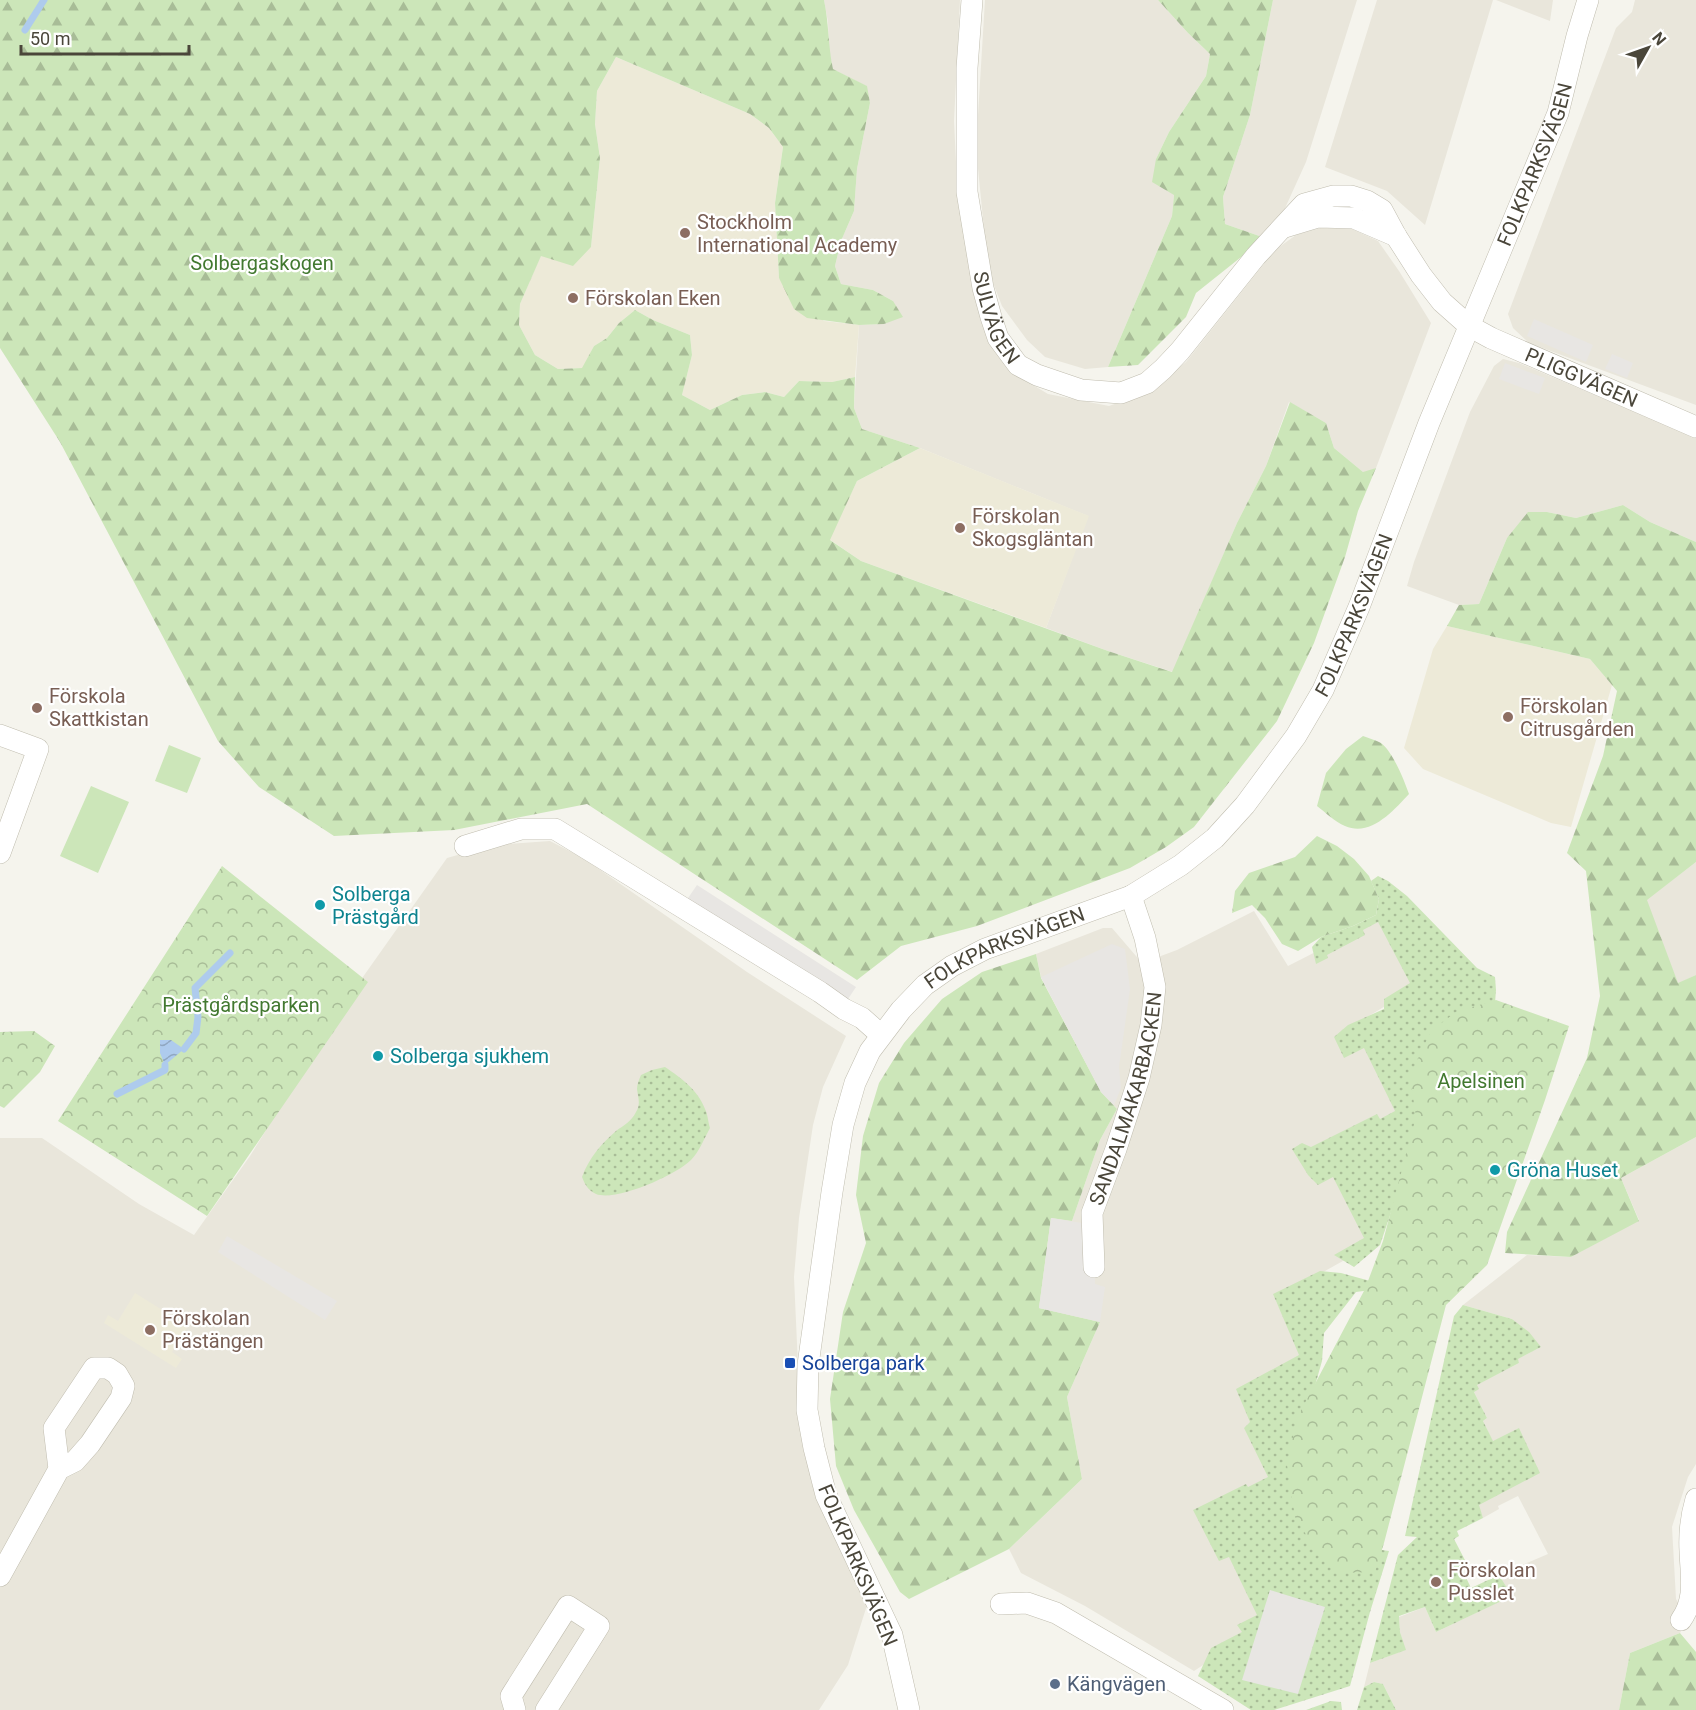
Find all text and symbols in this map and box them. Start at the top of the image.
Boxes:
scale bar [21,18,189,56]
north arrow [1618,18,1678,78]
text: 50 m [30,28,70,49]
text: N [1648,28,1670,49]
street label: FOLKPARKSVÄGEN [1492,80,1577,249]
place label: Stockholm International Academy [697,210,898,257]
marker: Stockholm International Academy [678,226,692,240]
park label: Solbergaskogen [190,251,334,275]
street label: SULVÄGEN [968,270,1025,369]
place label: Förskolan Eken [585,286,721,310]
marker: Förskolan Eken [566,291,580,305]
street label: PLIGGVÄGEN [1522,342,1642,412]
place label: Förskolan Skogsgläntan [972,504,1093,551]
marker: Förskolan Skogsgläntan [953,521,967,535]
street label: FOLKPARKSVÄGEN [1310,530,1398,701]
place label: Förskola Skattkistan [49,684,149,731]
place label: Förskolan Citrusgården [1520,694,1634,741]
marker: Förskola Skattkistan [30,701,44,715]
marker: Förskolan Citrusgården [1501,710,1515,724]
place label: Solberga Prästgård [332,882,419,929]
marker: Solberga Prästgård [313,898,327,912]
street label: FOLKPARKSVÄGEN [920,902,1088,994]
street label: SANDALMAKARBACKEN [1084,991,1166,1208]
park label: Prästgårdsparken [162,993,320,1017]
place label: Solberga sjukhem [390,1044,549,1068]
marker: Solberga sjukhem [371,1049,385,1063]
park label: Apelsinen [1437,1069,1525,1093]
place label: Gröna Huset [1507,1158,1618,1182]
marker: Gröna Huset [1488,1163,1502,1177]
place label: Förskolan Prästängen [162,1306,264,1353]
marker: Förskolan Prästängen [143,1323,157,1337]
place label: Solberga park [802,1351,926,1375]
marker: Solberga park [783,1356,797,1370]
street label: FOLKPARKSVÄGEN [813,1481,903,1649]
place label: Förskolan Pusslet [1448,1558,1536,1605]
marker: Förskolan Pusslet [1429,1575,1443,1589]
place label: Kängvägen [1067,1672,1166,1696]
marker: Kängvägen [1048,1677,1062,1691]

